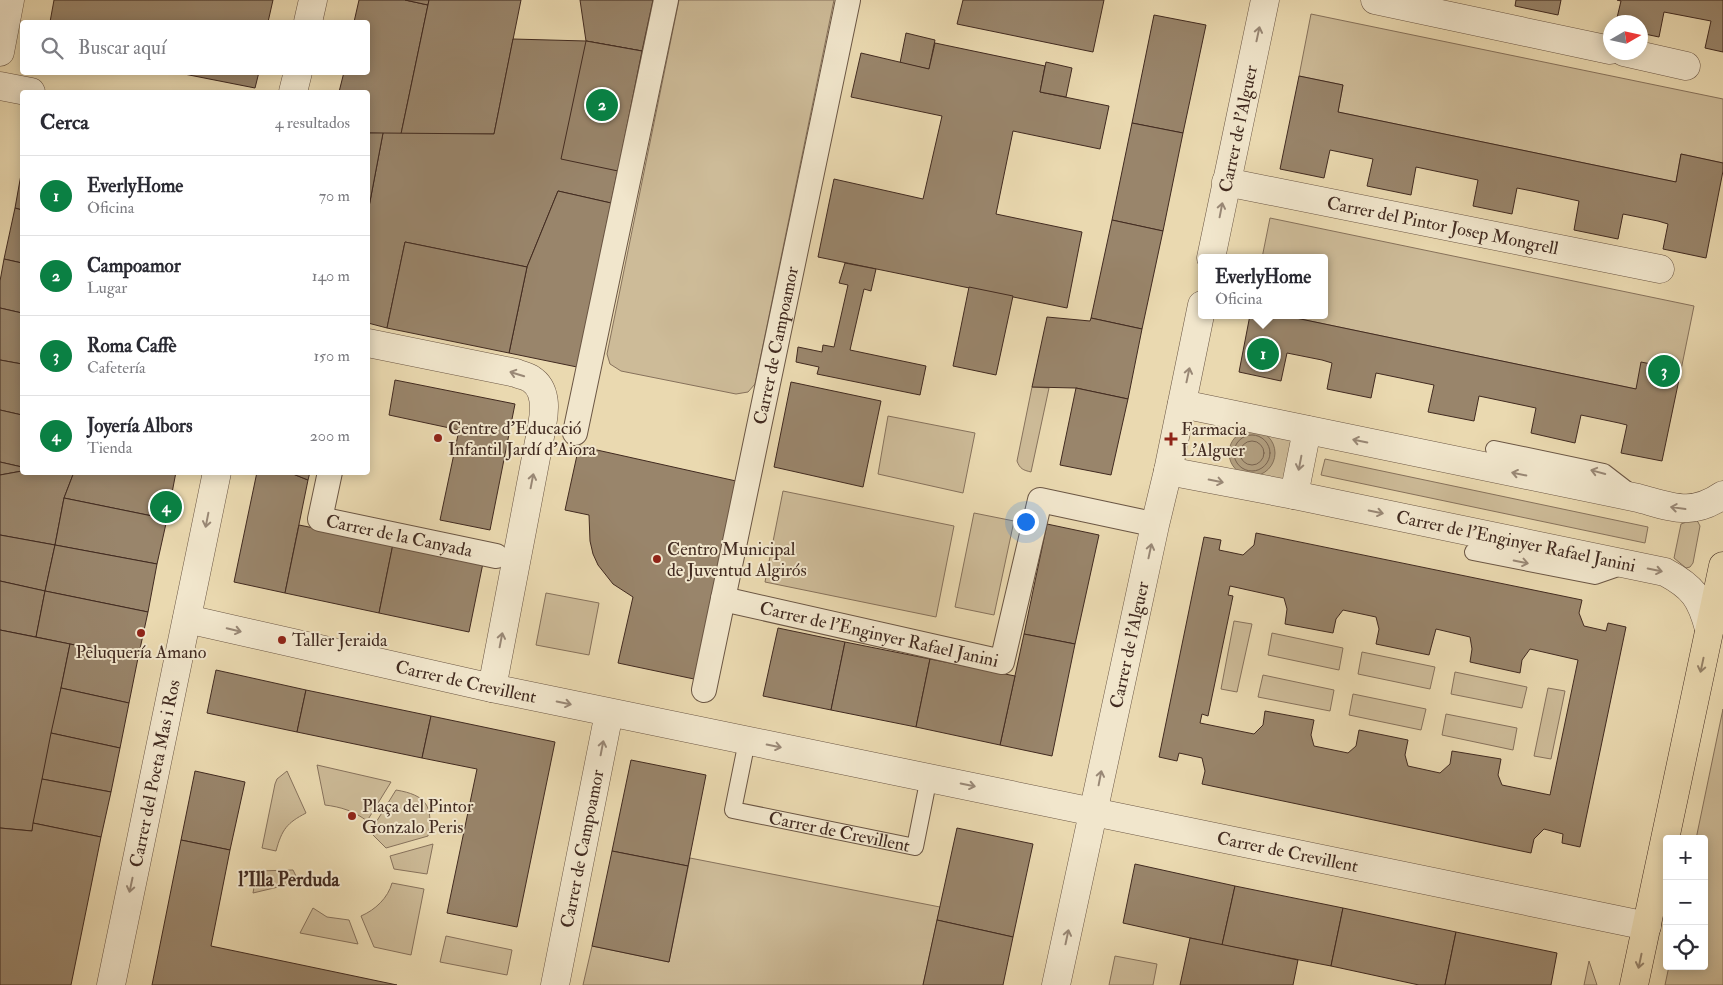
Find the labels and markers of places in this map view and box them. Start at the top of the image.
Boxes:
pin: 2 [586,86,618,124]
pin: 1 [1247,335,1279,373]
pin: 3 [1648,352,1680,390]
place label: Centre d'Educació Infantil Jardí d'Aiora [448,417,597,461]
place label: Farmacia L'Alguer [1181,418,1247,462]
marker: Centre d'Educació Infantil Jardí d'Aiora [432,432,444,444]
marker: Farmacia L'Alguer [1165,433,1177,445]
pin: 4 [150,488,182,526]
place label: Centro Municipal de Juventud Algirós [667,538,807,582]
marker: Centro Municipal de Juventud Algirós [651,553,663,565]
marker: Peluquería Amano [135,627,147,639]
place label: Taller Jeraida [292,629,388,652]
marker: Taller Jeraida [276,634,288,646]
place label: Peluquería Amano [76,641,207,664]
place label: Plaça del Pintor Gonzalo Peris [362,795,474,839]
marker: Plaça del Pintor Gonzalo Peris [346,810,358,822]

